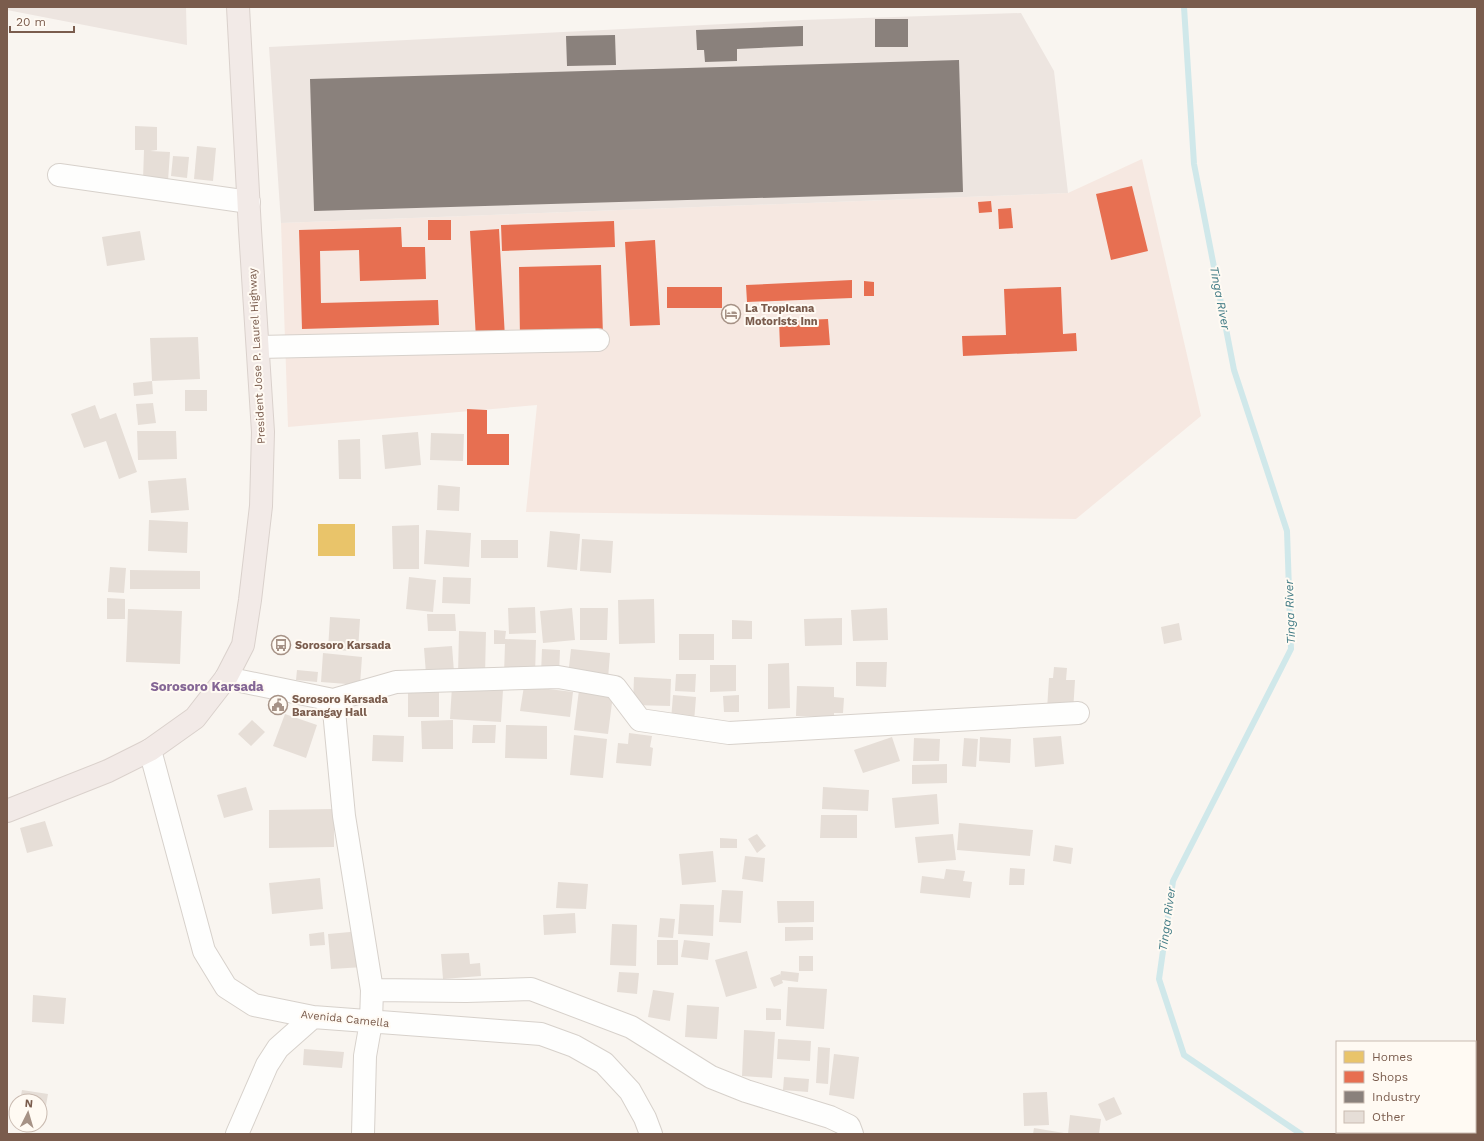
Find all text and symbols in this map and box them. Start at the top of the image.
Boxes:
scale bar [10,8,74,34]
text: 20 m [16,15,46,29]
water label: Tinga River [1207,265,1233,332]
street label: President Jose P. Laurel Highway [246,267,268,444]
place label: La Tropicana Motorists Inn [745,302,818,328]
hotel icon: La Tropicana Motorists Inn [720,303,742,325]
water label: Tinga River [1282,578,1298,644]
bus stop icon: Sorosoro Karsada [270,634,292,656]
place label: Sorosoro Karsada [295,639,391,652]
district label: Sorosoro Karsada [150,679,264,694]
place label: Sorosoro Karsada Barangay Hall [292,693,388,719]
public building icon: Sorosoro Karsada Barangay Hall [267,694,289,716]
water label: Tinga River [1156,885,1179,952]
street label: Avenida Camella [300,1008,390,1030]
legend [1336,1041,1476,1133]
text: Homes [1372,1050,1413,1064]
text: Shops [1372,1070,1408,1084]
text: Industry [1372,1090,1421,1104]
north arrow [8,1093,48,1133]
text: N [24,1097,33,1110]
text: Other [1372,1110,1405,1124]

